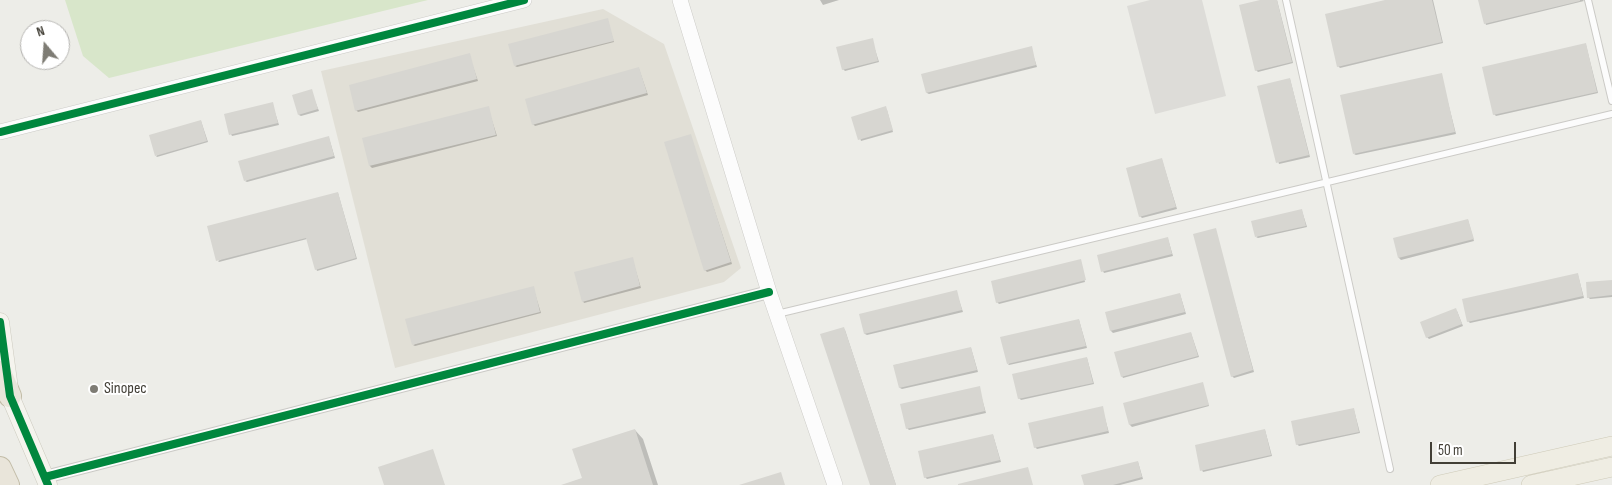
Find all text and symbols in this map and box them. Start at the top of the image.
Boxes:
north arrow [20,20,70,70]
text: N [34,22,47,40]
place label: Sinopec [104,379,147,399]
marker: Sinopec [88,383,100,395]
scale bar [1432,432,1518,464]
text: 50 m [1438,441,1463,460]

